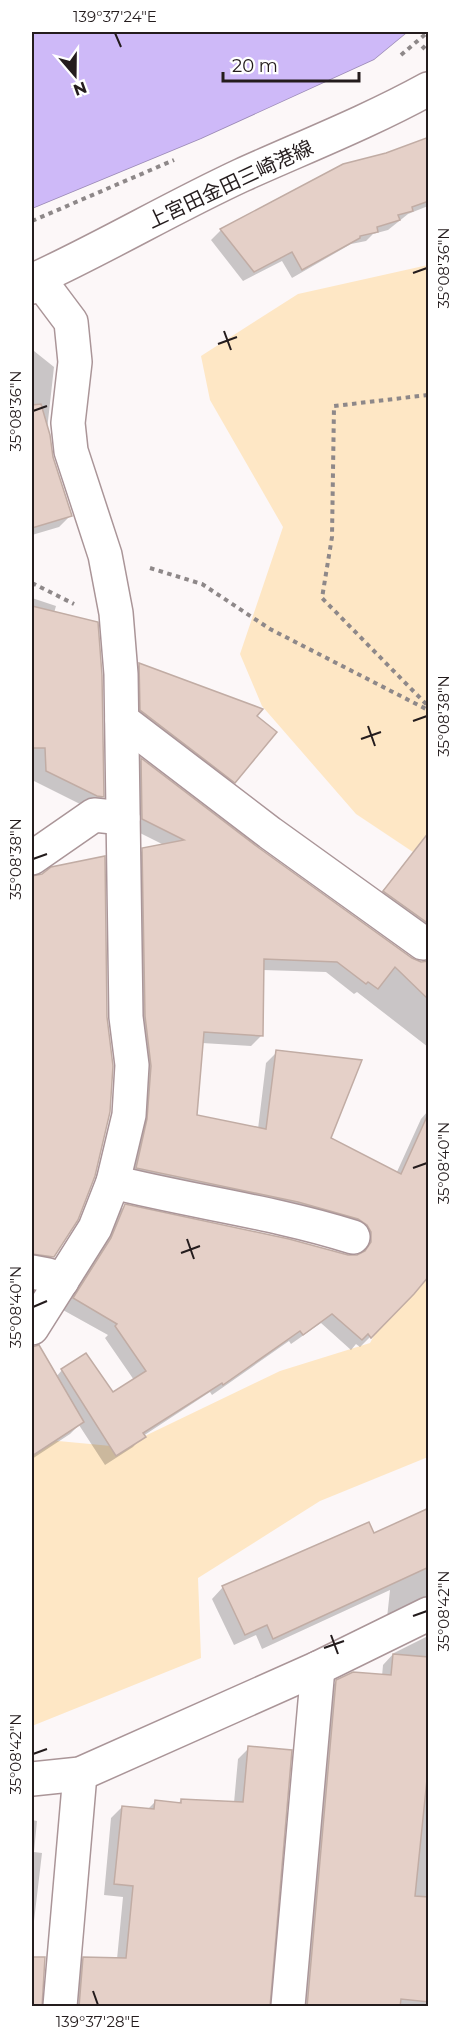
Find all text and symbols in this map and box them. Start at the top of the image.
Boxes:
text: 139°37'24"E [73,7,157,26]
north arrow [45,45,105,105]
scale bar [223,45,360,83]
text: 20 m [232,55,278,77]
text: N [71,77,89,100]
street label: 上宮田金田三崎港線 [143,135,317,233]
text: 35°08'36"N [434,228,453,309]
text: 35°08'36"N [6,371,25,452]
text: 35°08'38"N [434,675,453,757]
text: 35°08'38"N [6,818,25,900]
text: 35°08'40"N [434,1122,453,1204]
text: 35°08'40"N [6,1266,25,1348]
text: 35°08'42"N [434,1570,453,1652]
text: 35°08'42"N [6,1713,25,1795]
text: 139°37'28"E [56,2012,140,2031]

